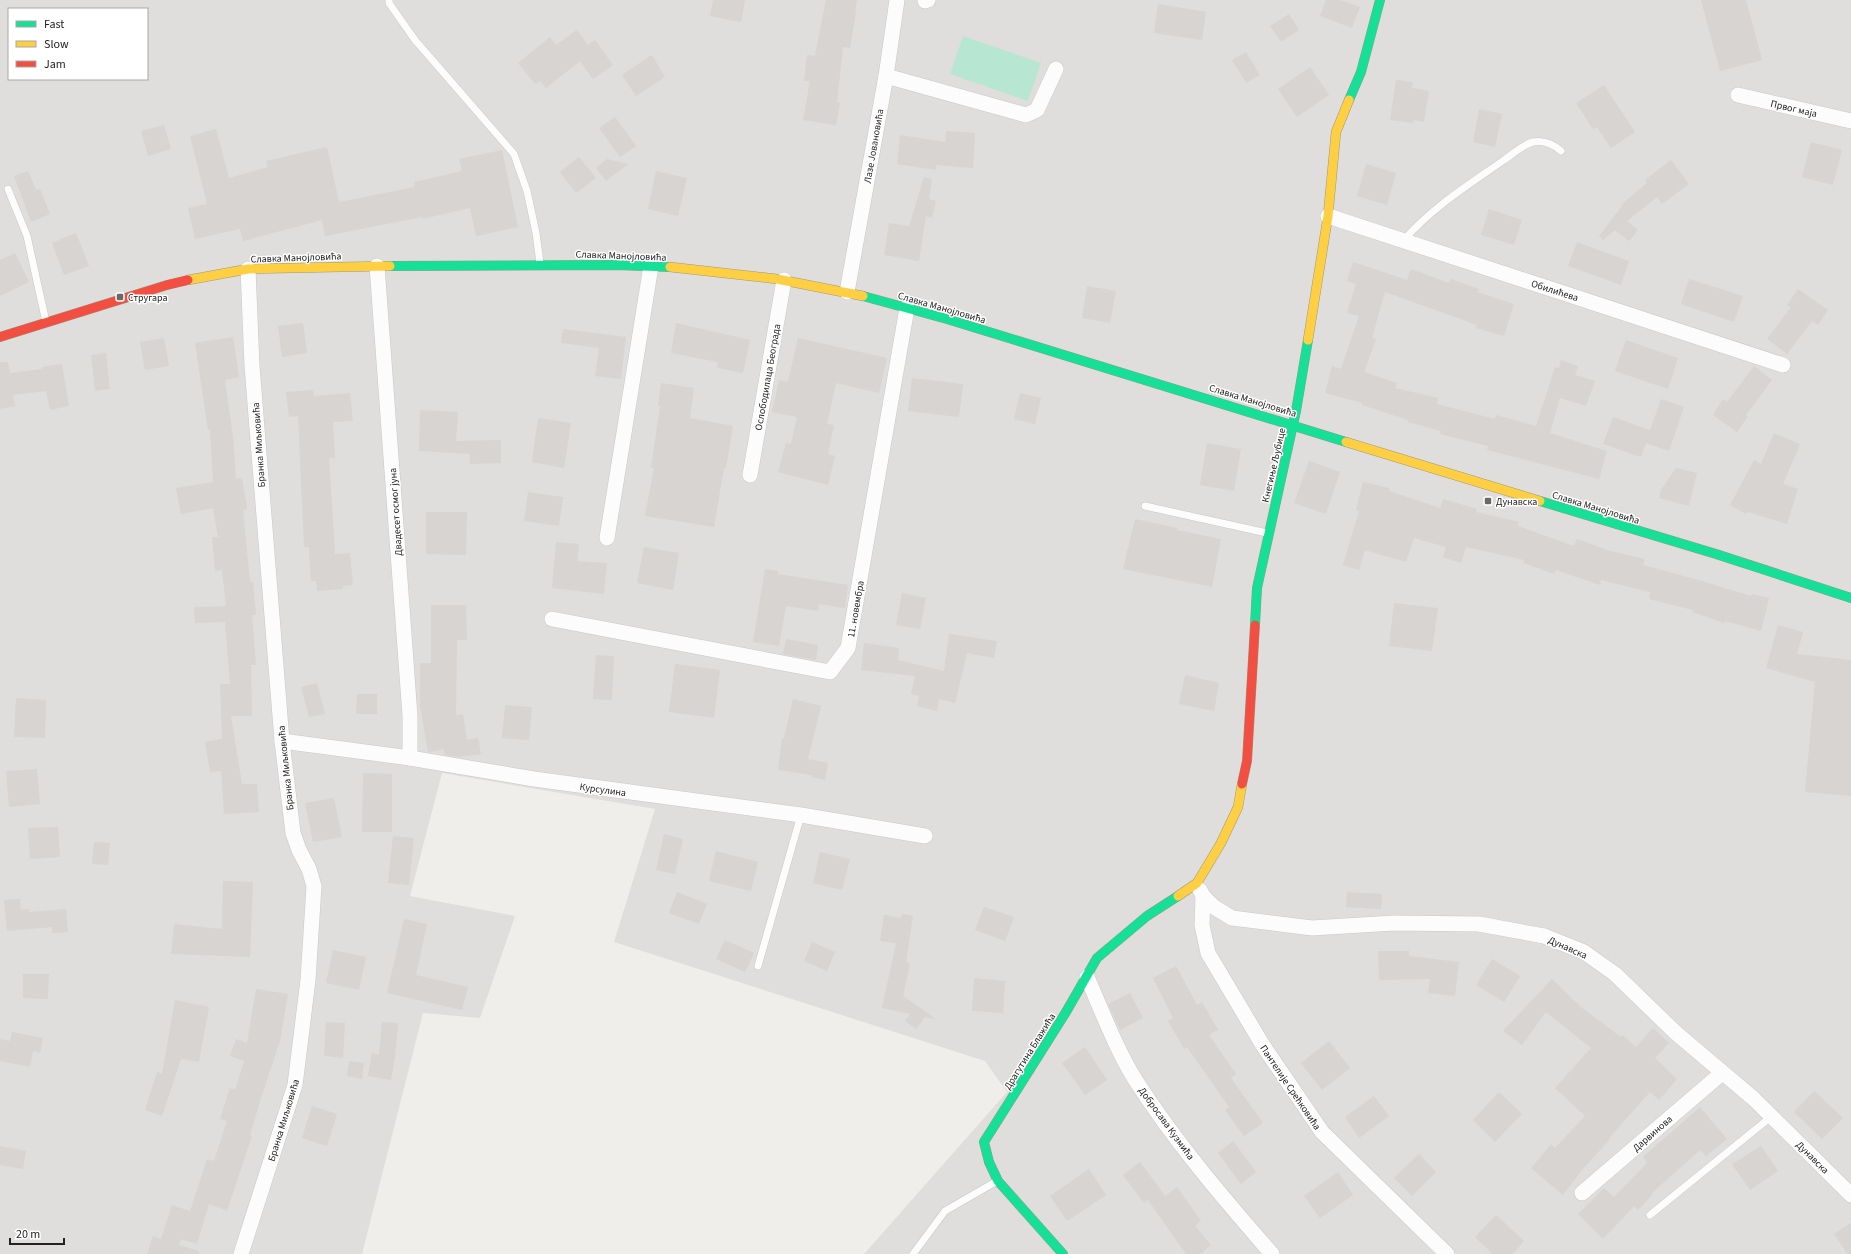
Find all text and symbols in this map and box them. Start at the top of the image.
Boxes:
legend [8,8,148,80]
text: Fast [44,16,64,33]
text: Slow [44,36,69,53]
text: Jam [44,56,66,73]
street label: Првог маја [1769,97,1818,121]
street label: Лазе Јовановића [861,108,887,185]
street label: Славка Манојловића [575,247,667,265]
street label: Славка Манојловића [250,249,342,267]
street label: Обилићева [1529,277,1580,305]
street label: Славка Манојловића [896,289,987,327]
place label: Стругара [128,291,168,305]
marker: Стругара [115,292,125,302]
street label: Ослободилаца Београда [752,323,784,432]
street label: Славка Манојловића [1207,381,1298,421]
street label: Бранка Миљковића [249,402,269,488]
street label: Кнегиње Љубице [1259,427,1289,504]
street label: Двадесет осмог јуна [386,467,406,556]
street label: Славка Манојловића [1550,488,1641,528]
place label: Дунавска [1496,495,1537,509]
marker: Дунавска [1483,496,1493,506]
street label: 11. новембра [844,580,868,639]
street label: Бранка Миљковића [275,725,297,811]
street label: Курсулина [579,780,627,800]
street label: Дунавска [1546,933,1589,963]
street label: Драгутина Блажића [1001,1011,1059,1092]
street label: Пантелије Срећковића [1256,1042,1324,1133]
street label: Бранка Миљковића [265,1077,303,1163]
street label: Добросава Кузмића [1135,1084,1197,1163]
street label: Дарвинова [1630,1112,1676,1155]
street label: Дунавска [1793,1138,1832,1177]
scale bar [10,1220,64,1246]
text: 20 m [16,1226,40,1243]

